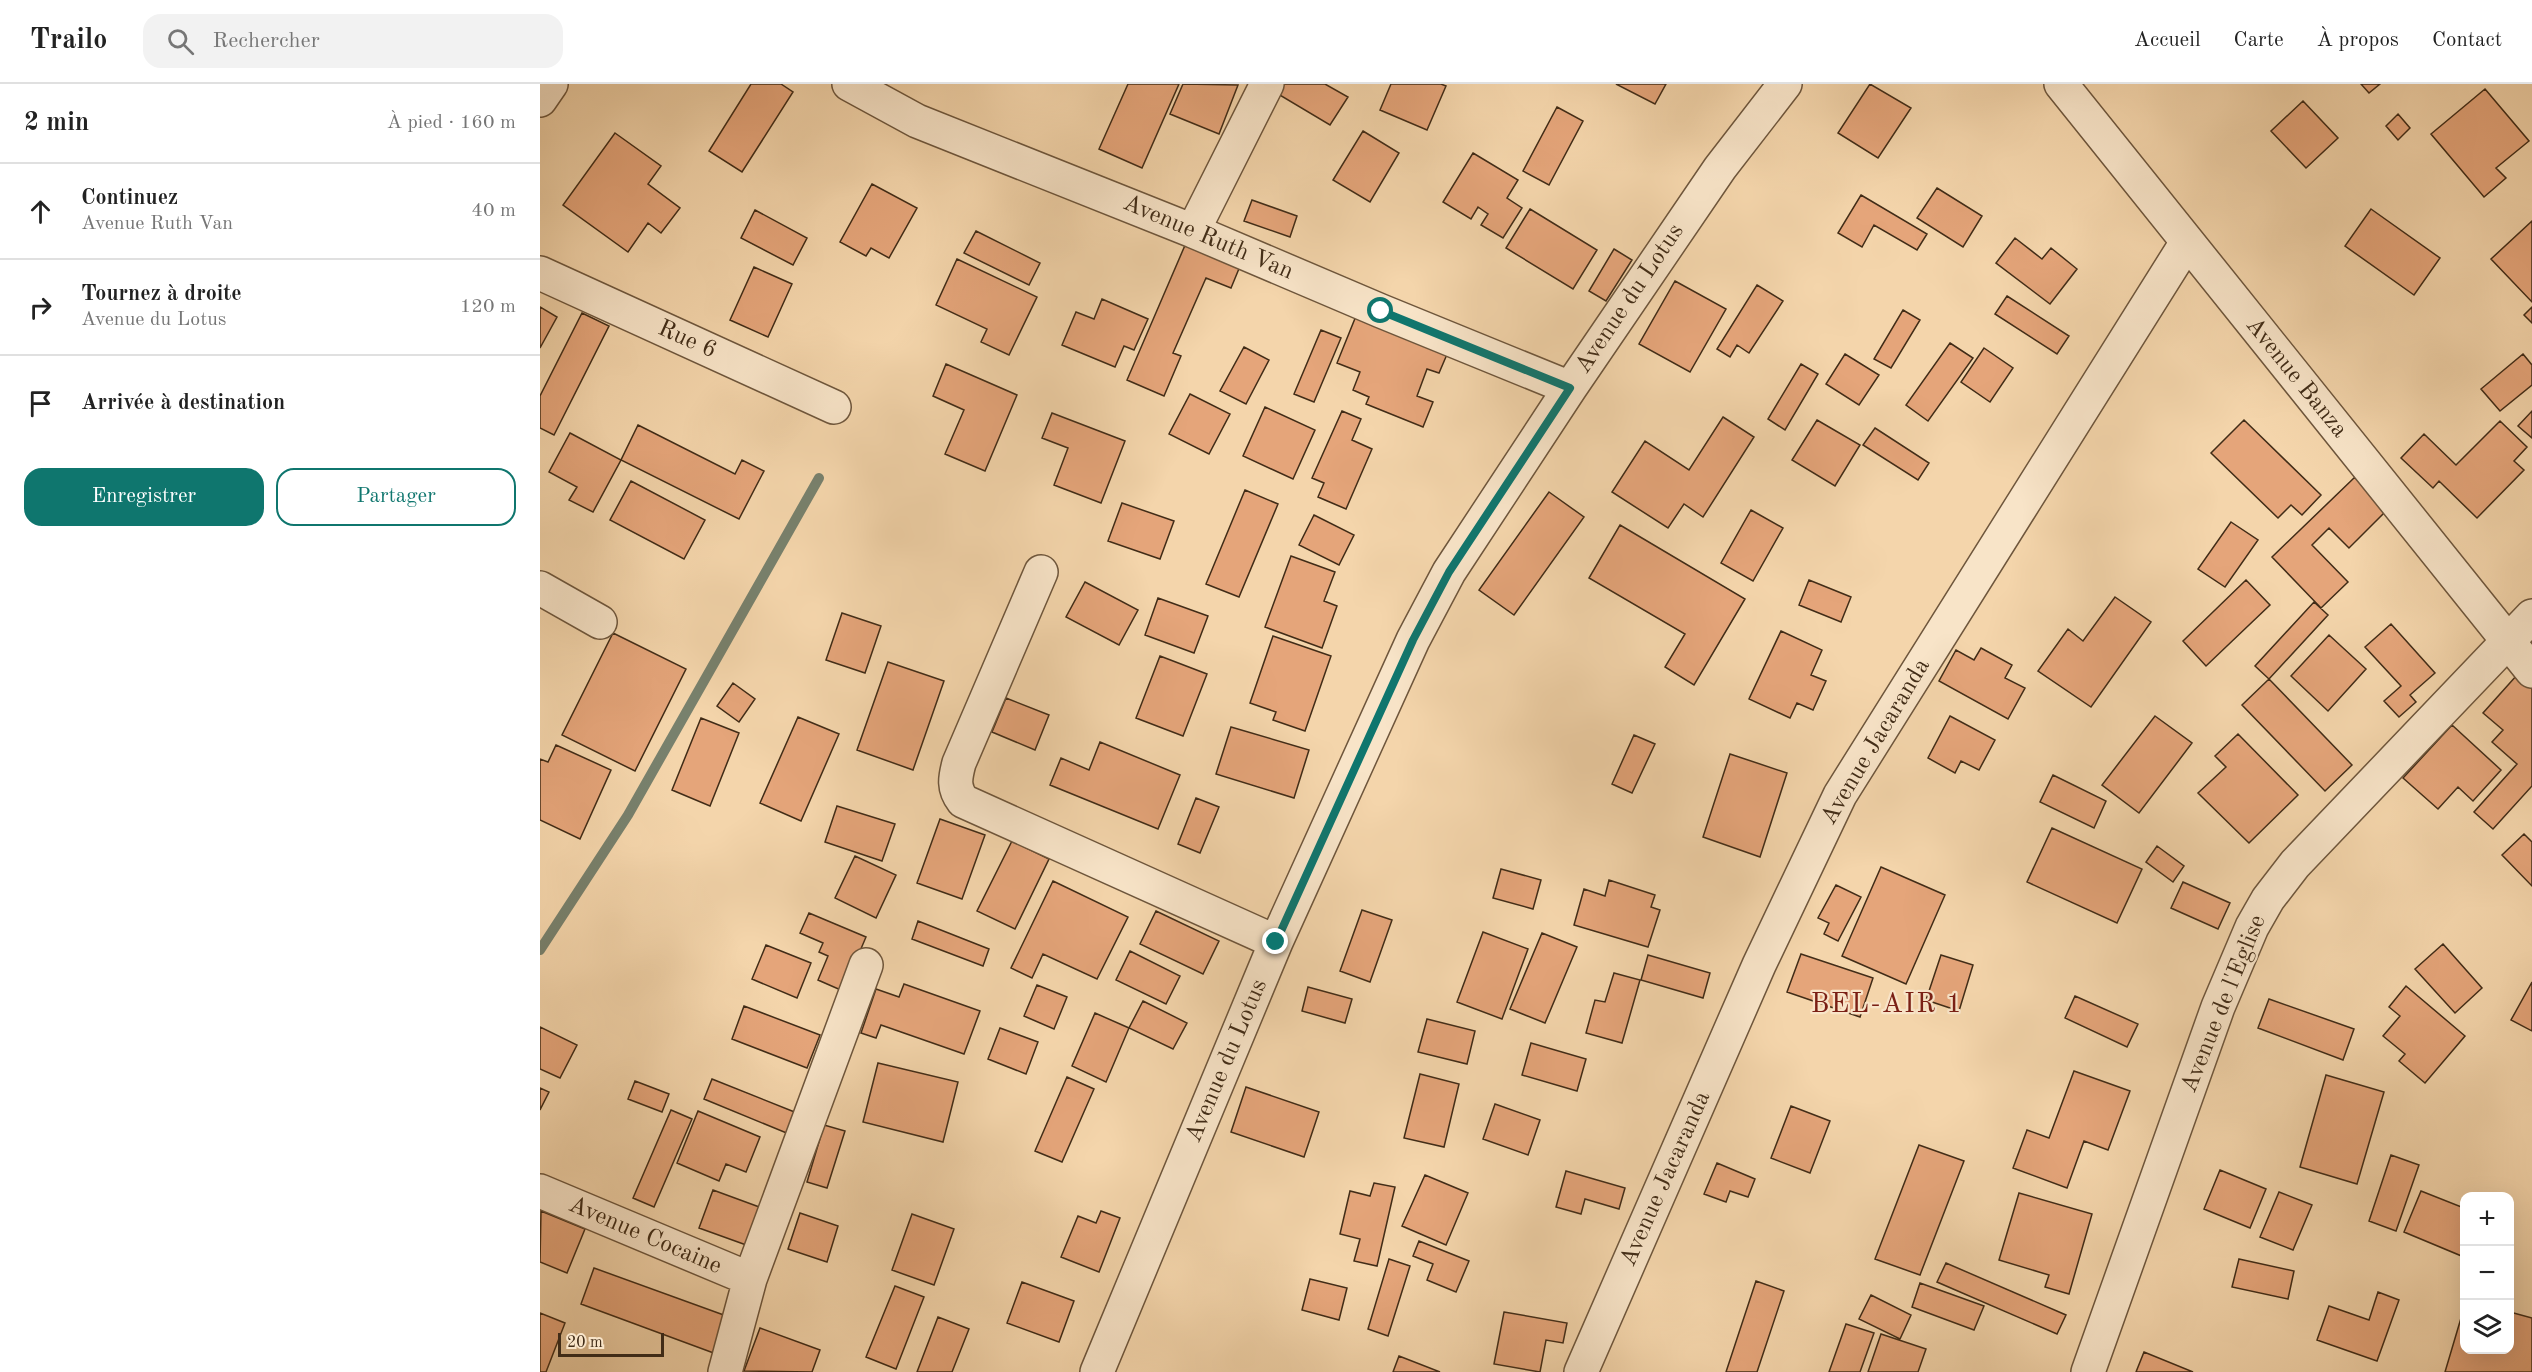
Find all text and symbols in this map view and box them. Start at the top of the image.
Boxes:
search box [143,14,563,68]
icon: search [164,25,197,58]
text: Trailo [30,27,107,55]
text: Rechercher [212,30,320,52]
text: Accueil [2134,30,2201,51]
text: Carte [2234,30,2284,51]
text: À propos [2317,30,2399,51]
text: Contact [2432,30,2502,51]
text: 2 min [24,110,89,136]
text: À pied · 160 m [387,113,516,133]
text: Continuez [81,187,178,209]
street label: Avenue Ruth Van [1119,191,1297,285]
icon: ahead [24,195,57,228]
text: 40 m [471,201,516,221]
text: Avenue Ruth Van [81,214,233,234]
street label: Avenue du Lotus [1571,220,1689,378]
text: Tournez à droite [81,283,242,305]
icon: right [24,291,57,324]
text: 120 m [460,297,516,317]
route start [1367,297,1393,323]
text: Avenue du Lotus [81,310,227,330]
street label: Avenue Banza [2240,313,2352,443]
street label: Rue 6 [654,316,720,364]
icon: arrive [24,387,57,420]
text: Arrivée à destination [81,392,285,414]
button: Enregistrer [24,468,264,526]
button: Partager [276,468,516,526]
street label: Avenue Jacaranda [1817,655,1935,829]
street label: Avenue de l'Eglise [2177,912,2271,1096]
route end [1262,928,1288,954]
street label: Avenue du Lotus [1182,976,1272,1146]
district label: BEL-AIR 1 [1811,991,1963,1018]
street label: Avenue Jacaranda [1617,1088,1715,1270]
map controls [2460,1192,2514,1354]
button: + [2460,1192,2514,1246]
street label: Avenue Cocaine [565,1193,725,1279]
button: − [2460,1246,2514,1300]
button: layers [2460,1300,2514,1354]
scale bar [558,1330,664,1358]
text: 20 m [567,1335,603,1351]

